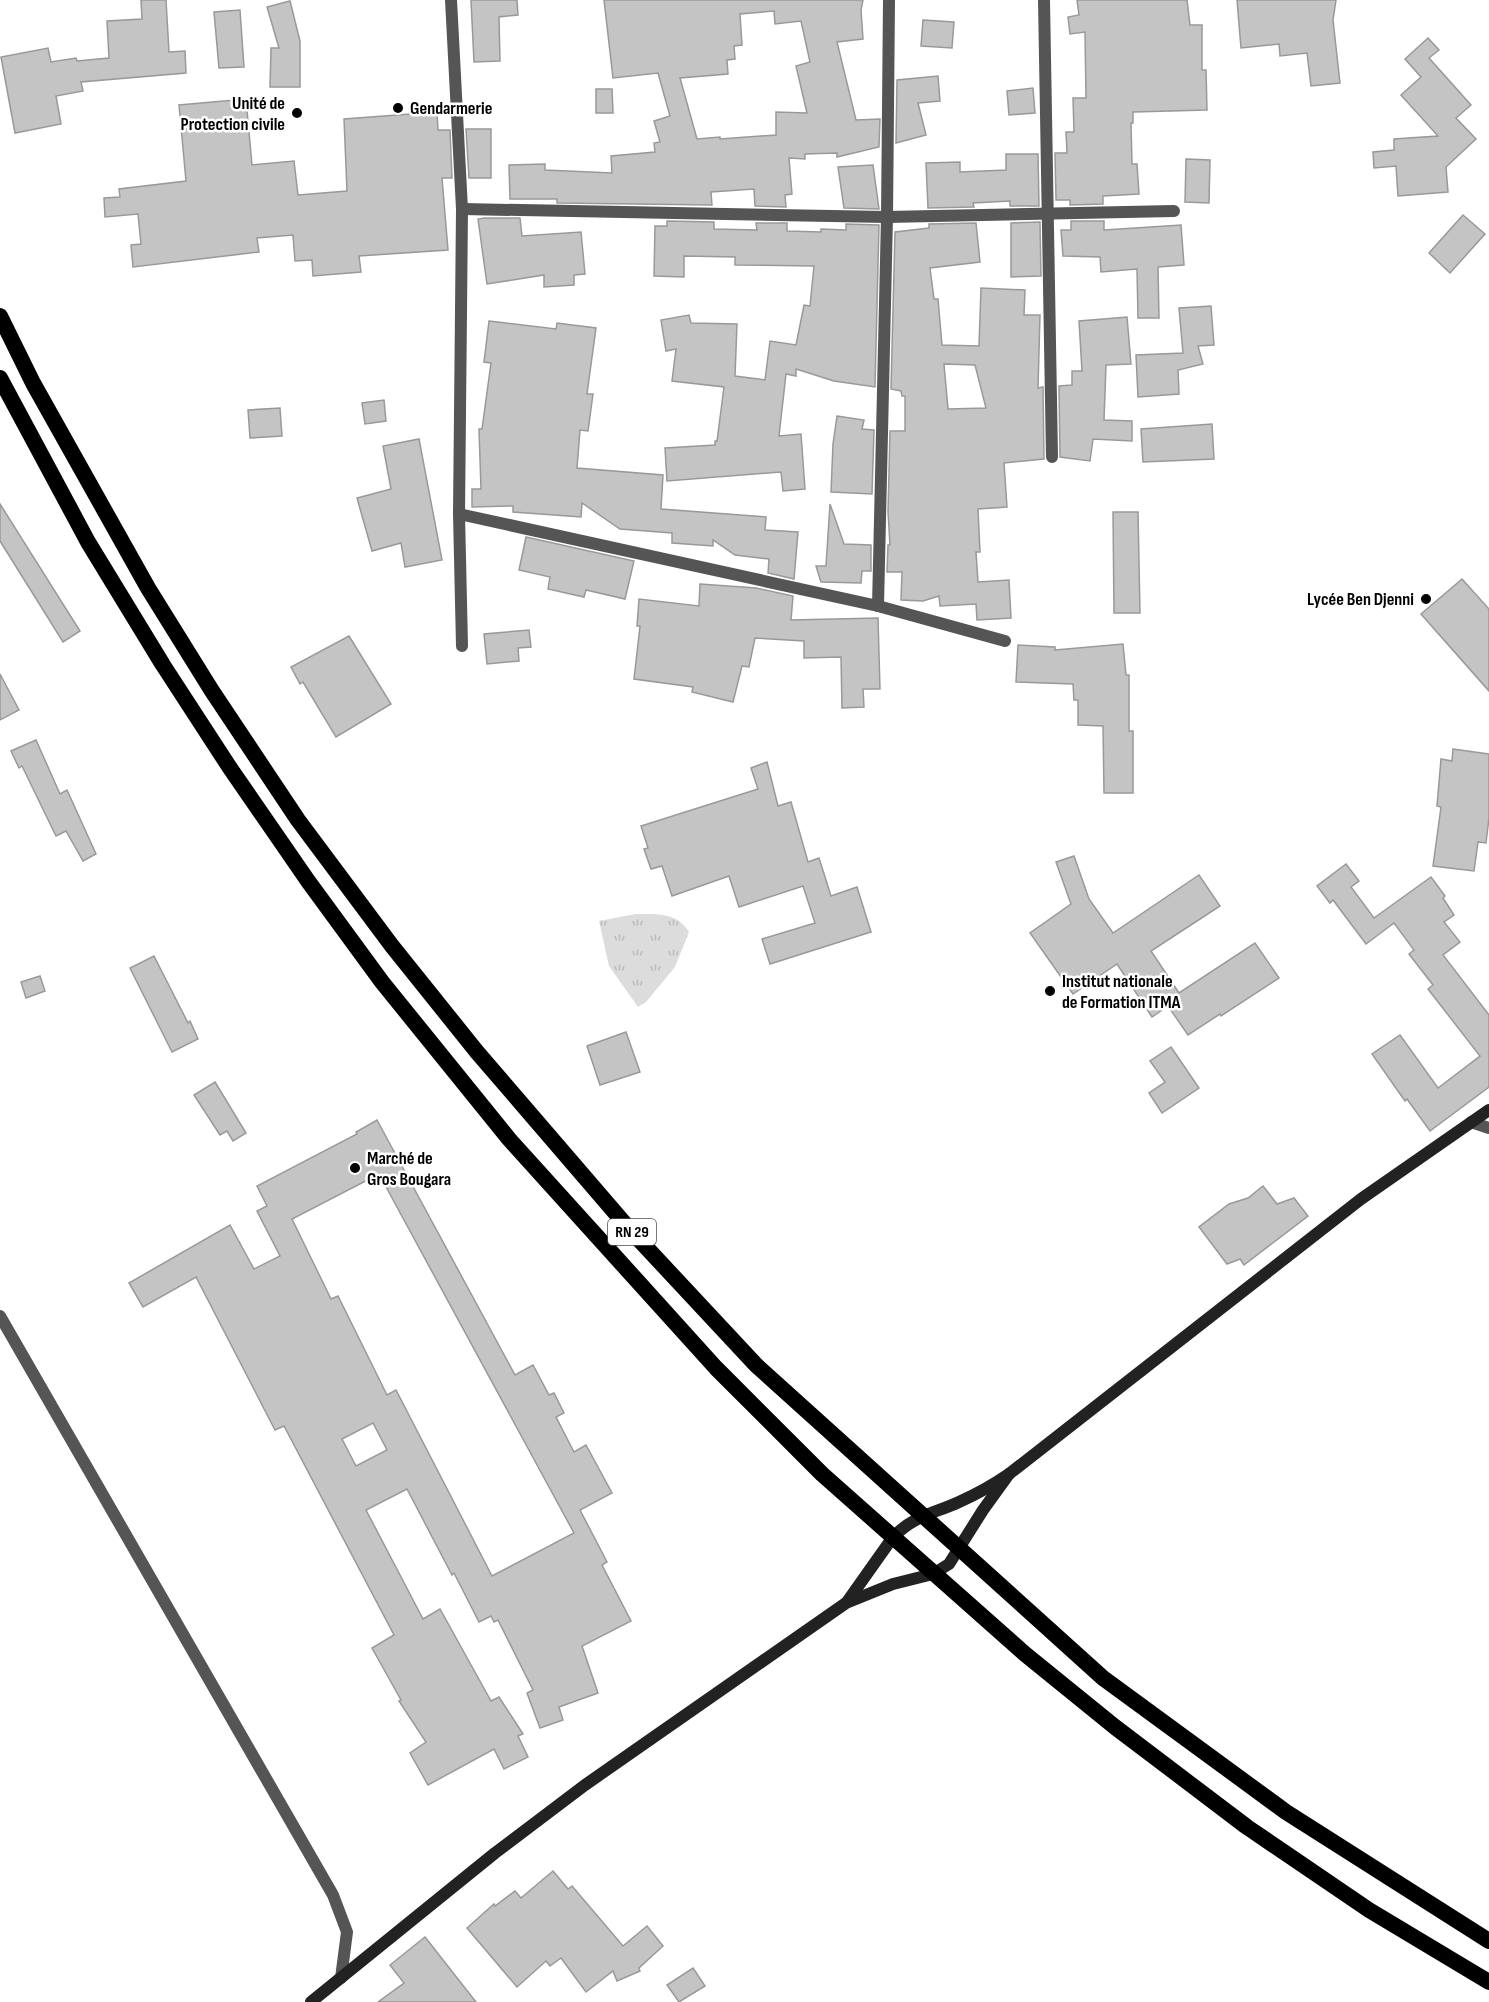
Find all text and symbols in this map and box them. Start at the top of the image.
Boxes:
place label: Unité de Protection civile [181,93,285,135]
place label: Gendarmerie [410,98,492,119]
marker: Gendarmerie [391,101,405,115]
marker: Unité de Protection civile [290,106,304,120]
place label: Lycée Ben Djenni [1307,589,1414,610]
marker: Lycée Ben Djenni [1419,592,1433,606]
place label: Institut nationale de Formation ITMA [1062,971,1181,1013]
marker: Institut nationale de Formation ITMA [1043,984,1057,998]
place label: Marché de Gros Bougara [367,1148,451,1190]
marker: Marché de Gros Bougara [348,1161,362,1175]
road number: RN 29 [608,1219,656,1245]

